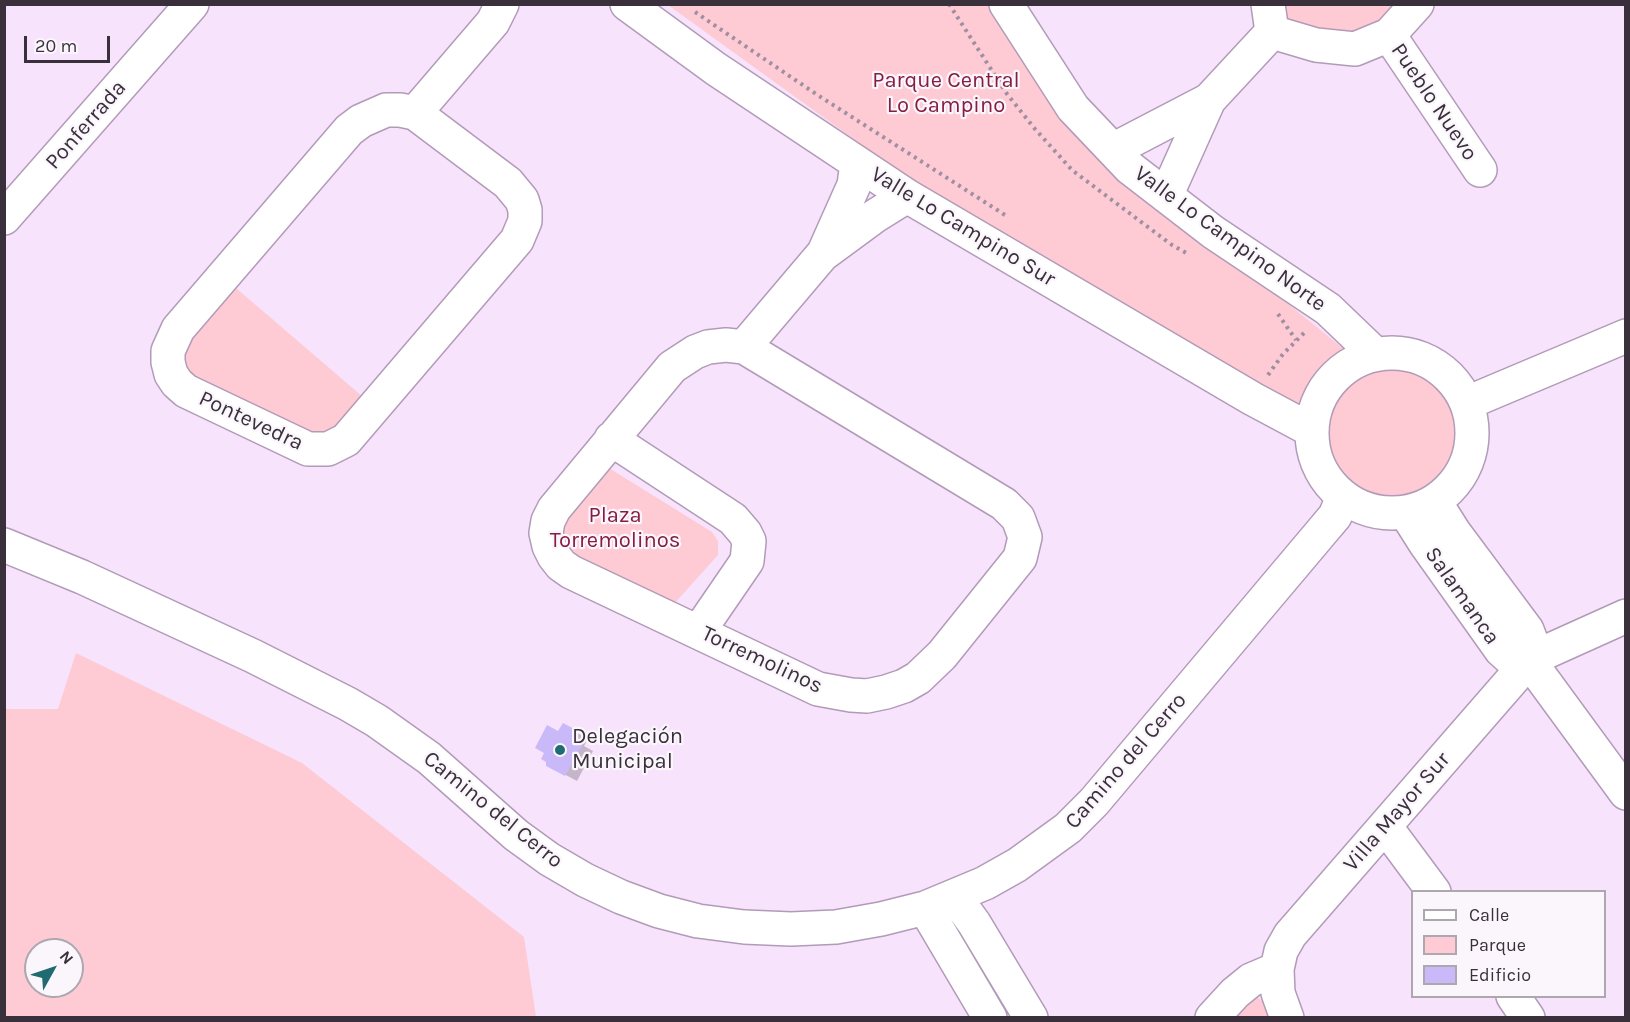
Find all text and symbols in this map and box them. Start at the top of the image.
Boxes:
scale bar [27,24,112,62]
text: 20 m [35,35,77,57]
street label: Pueblo Nuevo [1385,38,1483,166]
park label: Parque Central Lo Campino [872,68,1020,119]
street label: Ponferrada [40,75,132,175]
street label: Valle Lo Campino Norte [1129,160,1331,318]
street label: Valle Lo Campino Sur [866,161,1060,293]
street label: Pontevedra [194,385,308,457]
park label: Plaza Torremolinos [550,503,680,554]
street label: Salamanca [1419,542,1505,650]
street label: Torremolinos [697,620,827,700]
street label: Camino del Cerro [1060,688,1192,834]
place label: Delegación Municipal [572,724,683,776]
marker: Delegación Municipal [553,743,567,757]
street label: Camino del Cerro [418,746,568,874]
street label: Villa Mayor Sur [1338,747,1456,877]
legend [1411,890,1606,998]
text: Calle [1469,904,1509,926]
text: Parque [1469,934,1526,956]
north arrow [24,938,84,998]
text: N [56,947,78,968]
text: Edificio [1469,964,1531,986]

